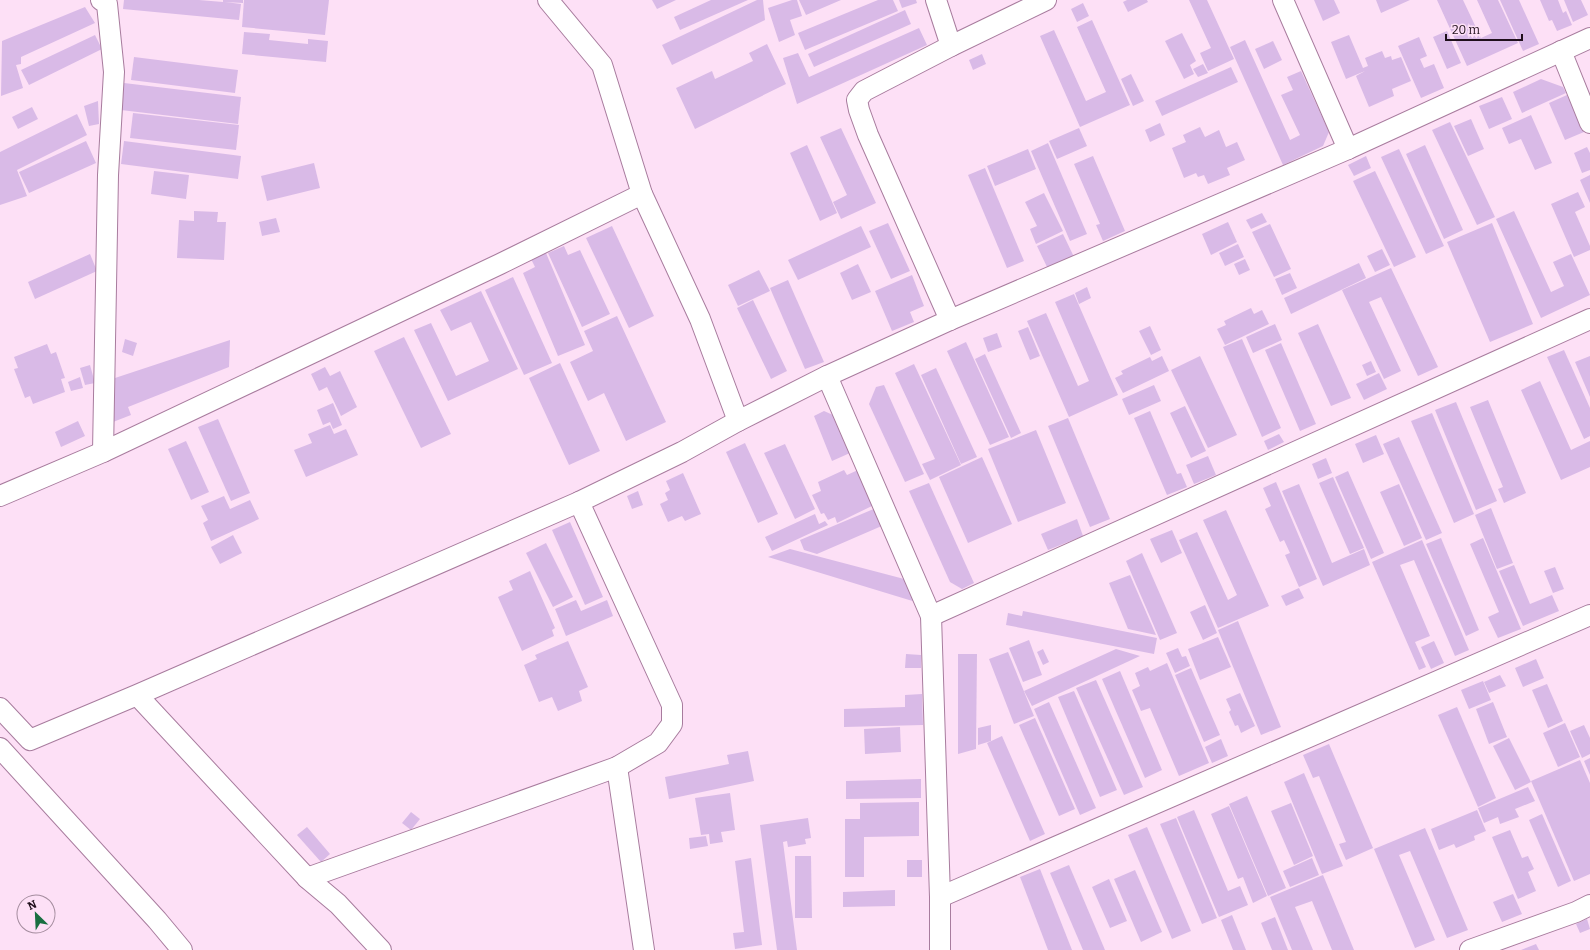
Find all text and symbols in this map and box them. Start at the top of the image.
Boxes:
scale bar [1446,16,1522,42]
text: 20 m [1452,23,1481,37]
north arrow [16,894,56,934]
text: N [26,897,39,913]

